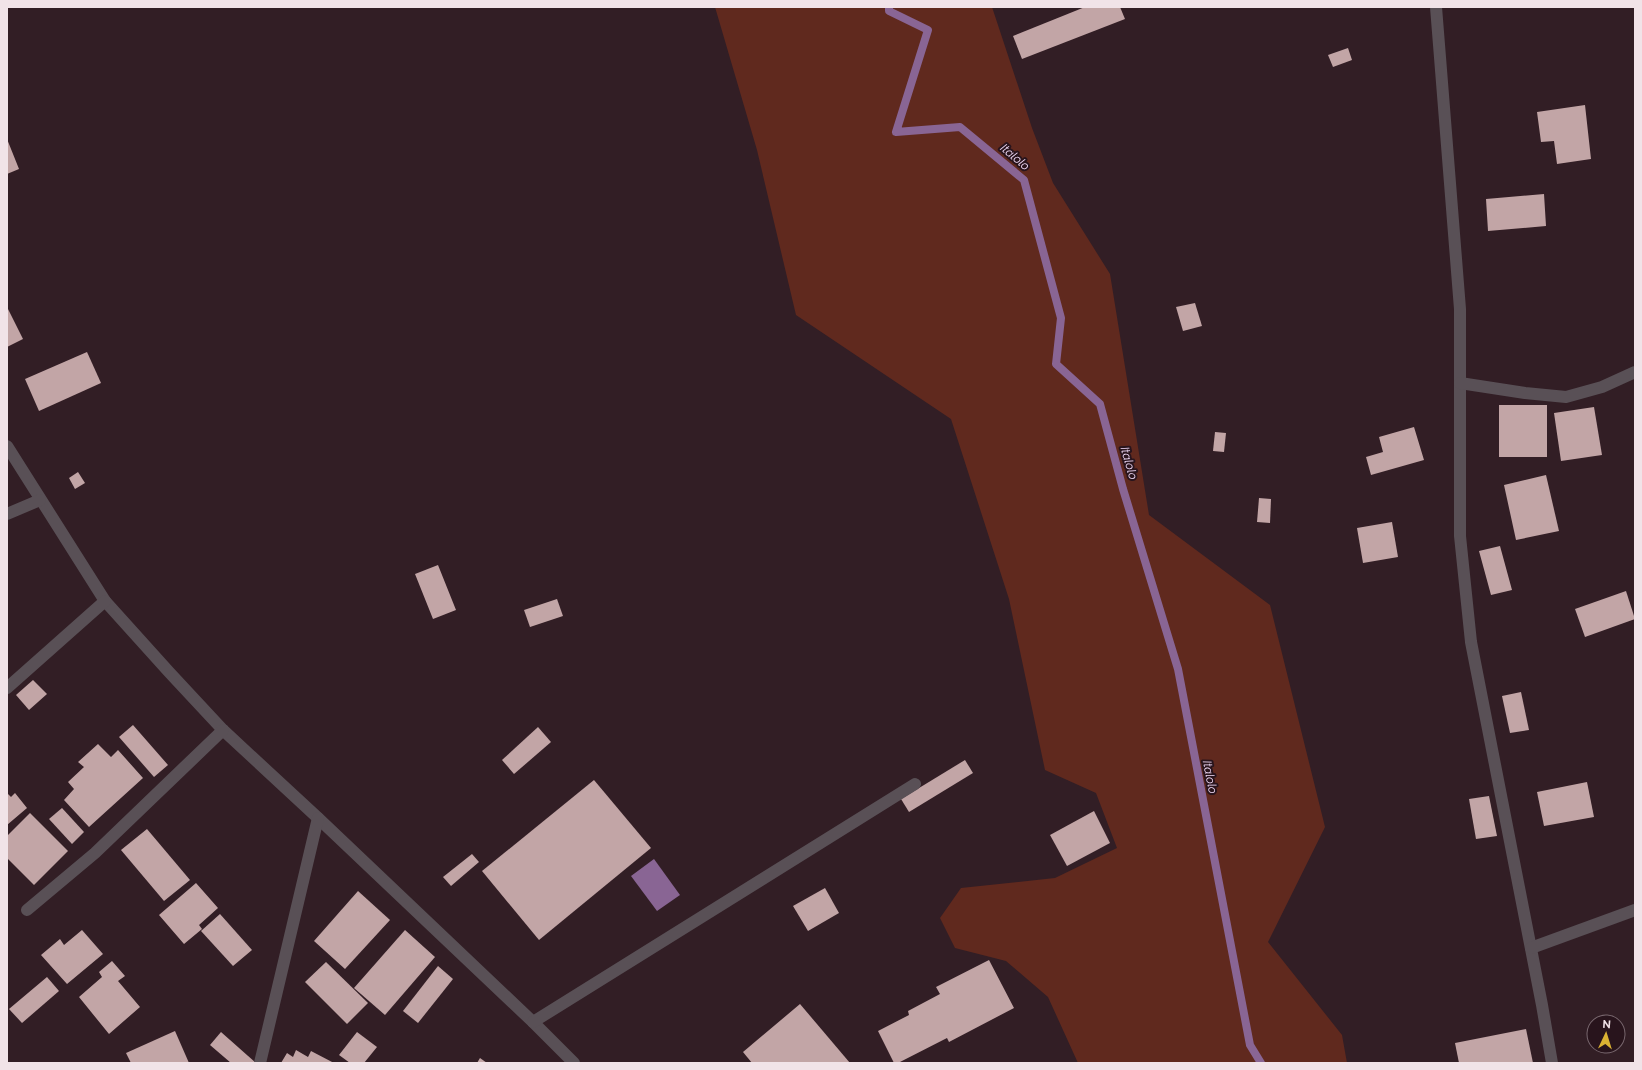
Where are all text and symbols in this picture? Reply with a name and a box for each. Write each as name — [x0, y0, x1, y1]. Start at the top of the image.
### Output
water label: Italolo — [998, 141, 1033, 173]
water label: Italolo — [1118, 445, 1140, 481]
water label: Italolo — [1200, 759, 1220, 795]
north arrow — [1586, 1014, 1626, 1054]
text: N — [1602, 1018, 1611, 1031]

